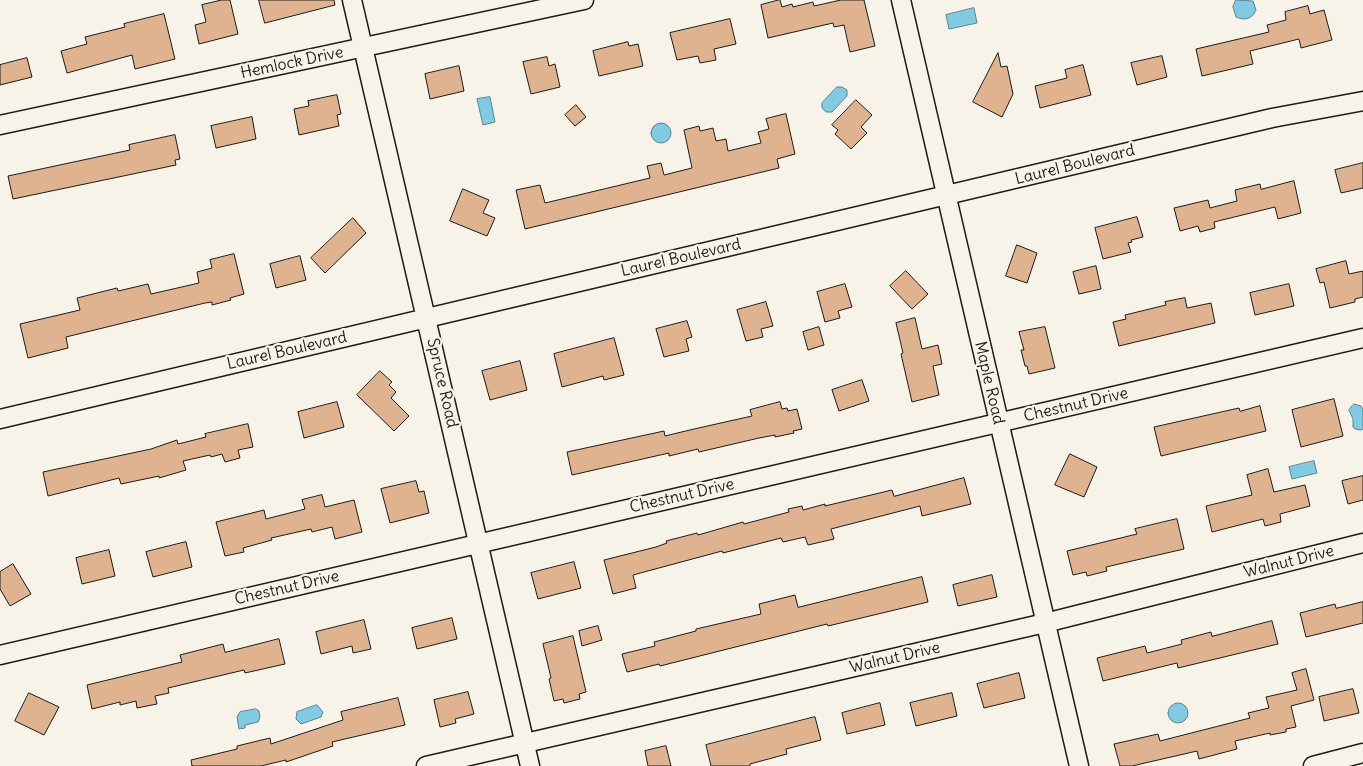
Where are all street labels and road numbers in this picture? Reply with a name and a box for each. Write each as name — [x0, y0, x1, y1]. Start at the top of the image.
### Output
street label: Hemlock Drive — [239, 43, 345, 83]
street label: Laurel Boulevard — [1013, 141, 1137, 189]
street label: Laurel Boulevard — [619, 235, 743, 281]
street label: Laurel Boulevard — [225, 328, 349, 374]
street label: Spruce Road — [422, 336, 462, 430]
street label: Maple Road — [970, 340, 1008, 426]
street label: Chestnut Drive — [1022, 384, 1130, 426]
street label: Chestnut Drive — [628, 475, 736, 517]
street label: Walnut Drive — [1242, 542, 1336, 582]
street label: Chestnut Drive — [233, 567, 341, 609]
street label: Walnut Drive — [848, 638, 942, 678]

